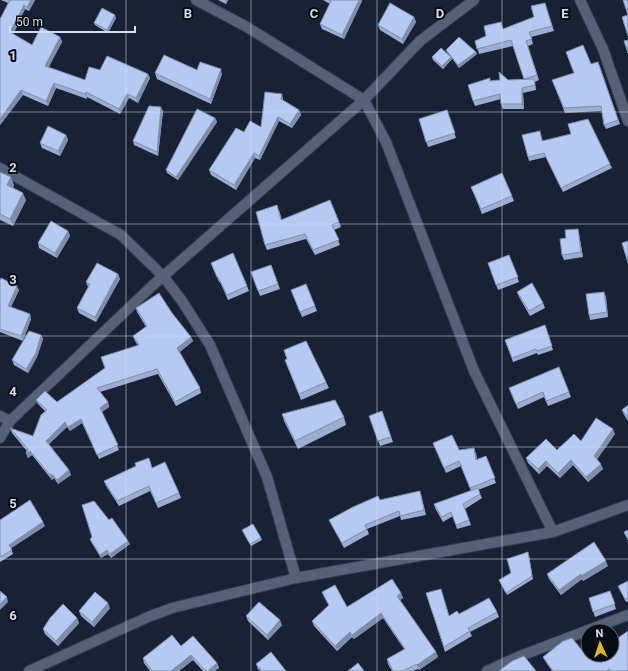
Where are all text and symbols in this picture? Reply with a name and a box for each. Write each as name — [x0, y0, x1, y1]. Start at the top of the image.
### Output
text: B — [184, 6, 192, 21]
text: C — [310, 6, 319, 21]
text: D — [436, 6, 444, 21]
text: E — [561, 6, 569, 21]
scale bar — [10, 8, 135, 34]
text: 50 m — [16, 15, 43, 29]
text: 1 — [9, 48, 17, 63]
text: 2 — [9, 160, 17, 175]
text: 3 — [9, 272, 17, 287]
text: 4 — [9, 384, 17, 399]
text: 5 — [9, 496, 17, 511]
text: 6 — [9, 608, 17, 623]
north arrow — [580, 623, 620, 663]
text: N — [595, 627, 604, 640]

